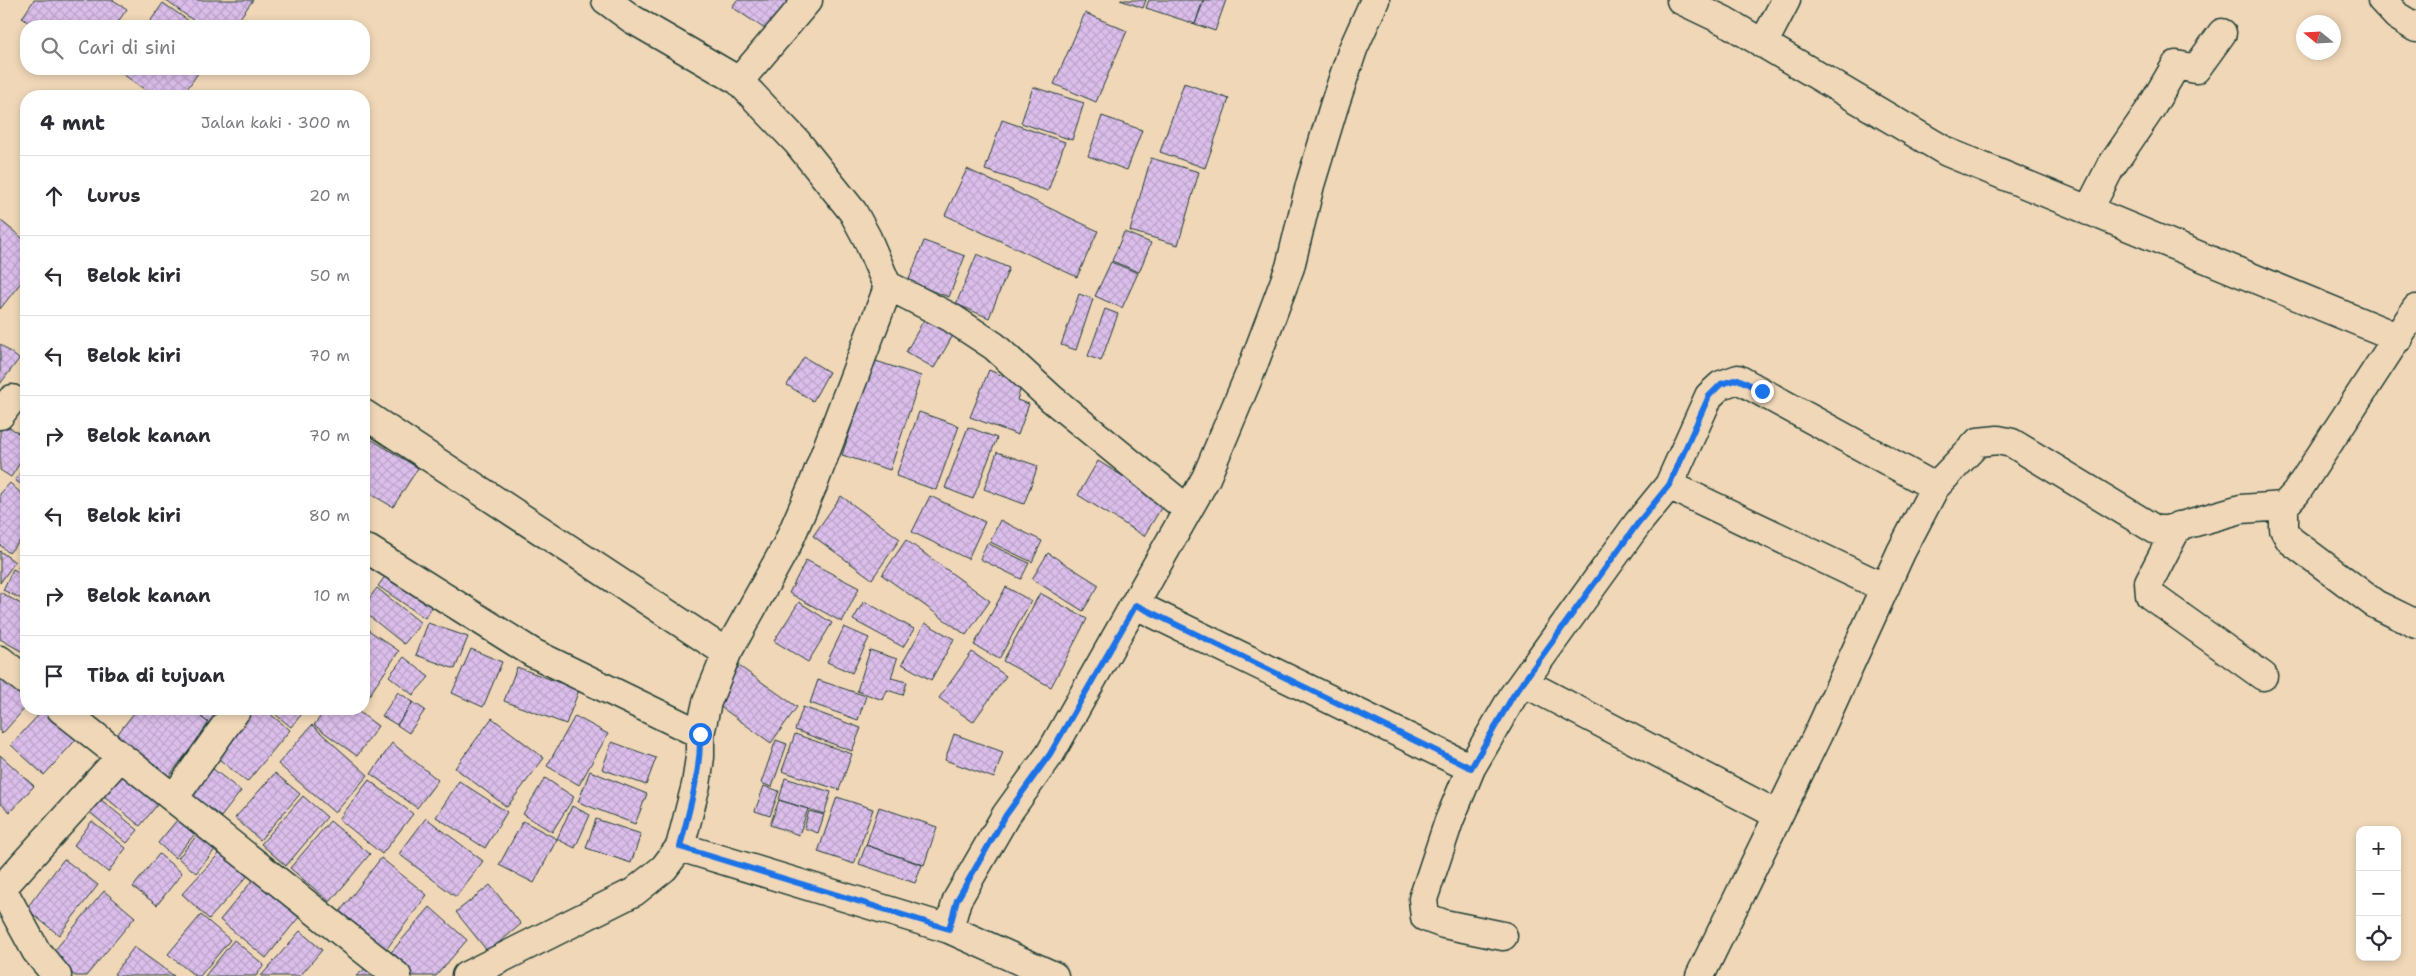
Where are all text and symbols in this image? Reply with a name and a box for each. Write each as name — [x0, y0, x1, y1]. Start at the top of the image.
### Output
north arrow — [2296, 15, 2341, 60]
search box — [20, 20, 370, 75]
icon: search — [38, 34, 66, 62]
text: Cari di sini — [78, 35, 176, 60]
text: 4 mnt — [40, 109, 105, 137]
text: Jalan kaki · 300 m — [201, 112, 350, 133]
icon: ahead — [40, 182, 68, 210]
text: Lurus — [87, 183, 141, 208]
text: 20 m — [309, 185, 350, 206]
icon: left — [40, 262, 68, 290]
text: Belok kiri — [87, 263, 181, 288]
text: 50 m — [310, 265, 350, 286]
icon: left — [40, 342, 68, 370]
text: Belok kiri — [87, 343, 181, 368]
text: 70 m — [309, 345, 350, 366]
route end — [1751, 380, 1774, 403]
icon: right — [40, 422, 68, 450]
text: Belok kanan — [87, 423, 211, 448]
text: 70 m — [309, 425, 350, 446]
icon: left — [40, 502, 68, 530]
text: Belok kiri — [87, 503, 181, 528]
text: 80 m — [309, 505, 350, 526]
icon: right — [40, 582, 68, 610]
text: Belok kanan — [87, 583, 211, 608]
text: 10 m — [313, 585, 350, 606]
icon: arrive — [40, 662, 68, 690]
text: Tiba di tujuan — [87, 663, 225, 688]
route start — [689, 723, 712, 746]
map controls — [2356, 826, 2401, 961]
button: + — [2356, 826, 2401, 871]
button: − — [2356, 871, 2401, 916]
button: locate — [2356, 916, 2401, 961]

